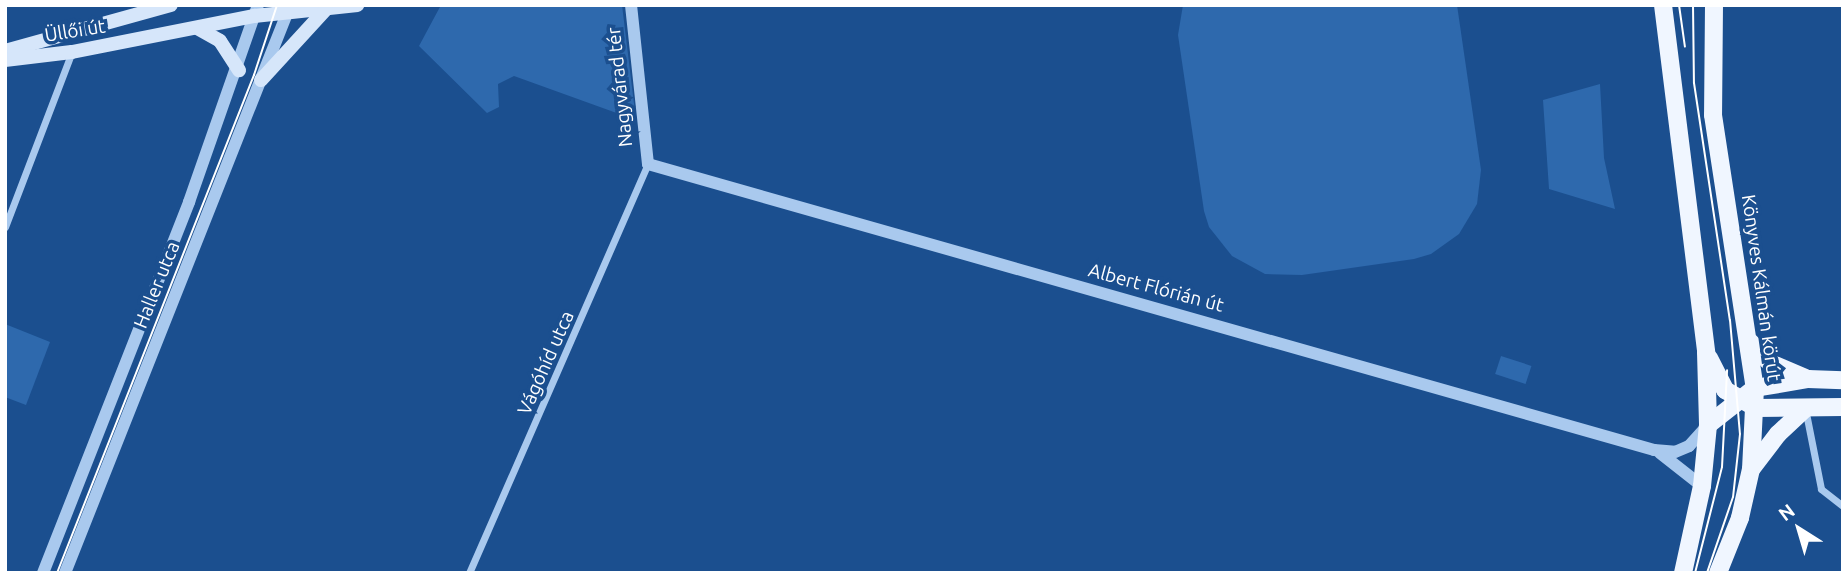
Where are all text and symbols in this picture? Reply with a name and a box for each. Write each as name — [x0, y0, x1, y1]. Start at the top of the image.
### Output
street label: Üllői út — [43, 15, 107, 47]
street label: Nagyvárad tér — [602, 26, 638, 148]
street label: Könyves Kálmán körút — [1737, 193, 1785, 383]
street label: Haller utca — [129, 238, 185, 332]
street label: Albert Flórián út — [1086, 259, 1226, 317]
street label: Vágóhíd utca — [513, 308, 579, 418]
north arrow — [1764, 494, 1834, 564]
text: N — [1774, 499, 1799, 525]

